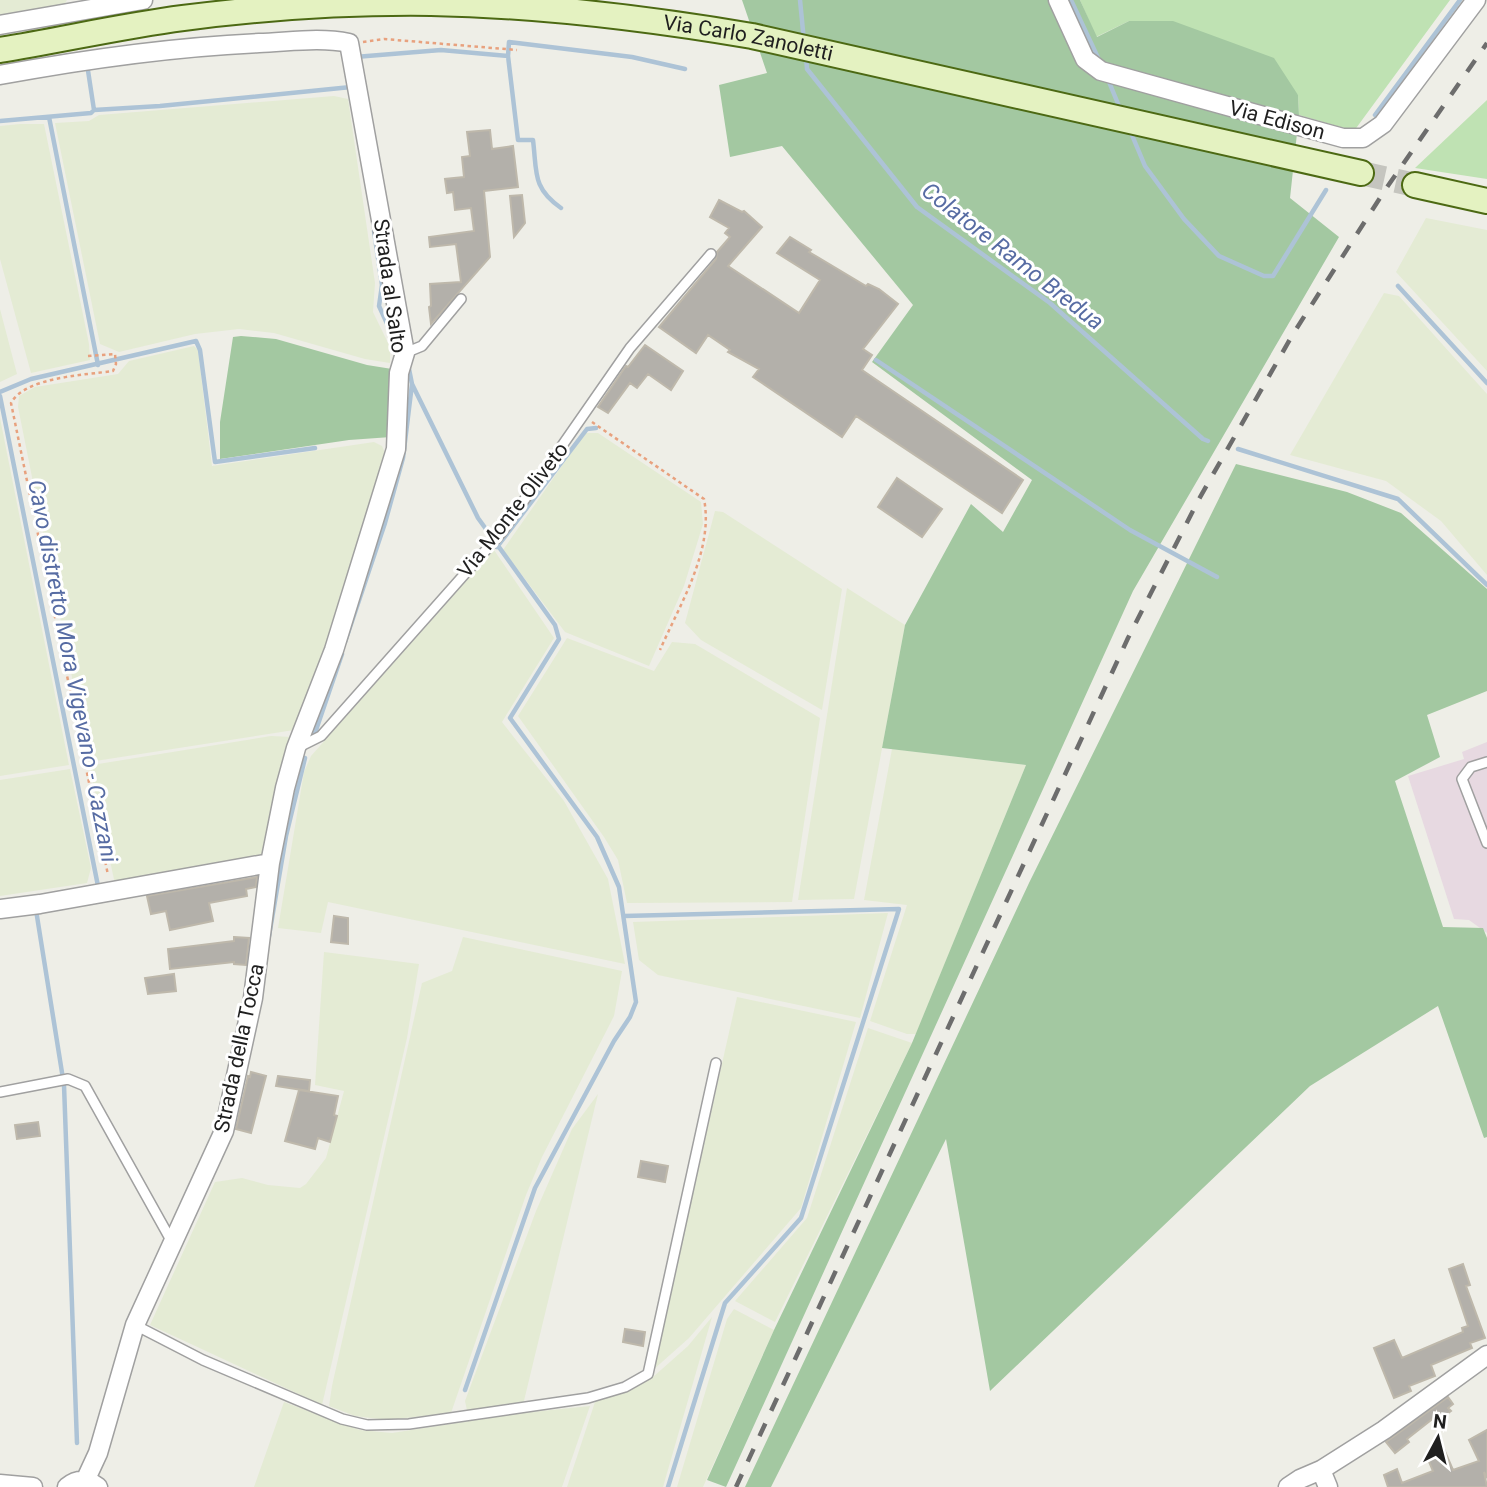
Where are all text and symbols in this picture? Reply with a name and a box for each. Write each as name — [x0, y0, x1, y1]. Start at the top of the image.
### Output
street label: Via Carlo Zanoletti — [662, 10, 835, 66]
street label: Via Edison — [1226, 96, 1328, 144]
water label: Colatore Ramo Bredua — [916, 177, 1109, 336]
street label: Strada al Salto — [369, 217, 411, 355]
street label: Via Monte Oliveto — [453, 438, 573, 582]
water label: Cavo distretto Mora Vigevano - Cazzani — [22, 478, 123, 865]
street label: Strada della Tocca — [209, 961, 269, 1135]
north arrow — [1403, 1403, 1473, 1473]
text: N — [1432, 1409, 1448, 1434]

